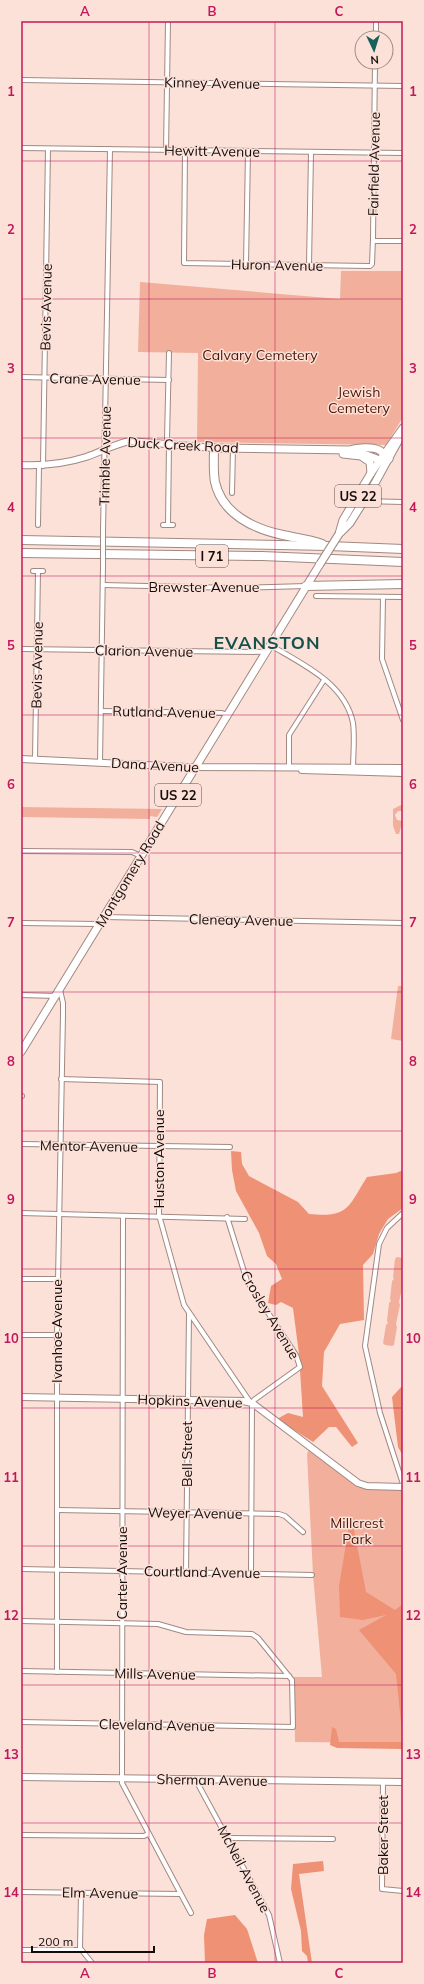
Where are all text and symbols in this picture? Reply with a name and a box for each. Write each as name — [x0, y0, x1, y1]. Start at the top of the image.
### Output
text: A — [80, 3, 90, 19]
text: B — [208, 3, 217, 19]
text: C — [335, 3, 344, 19]
north arrow — [354, 30, 394, 70]
text: N — [370, 53, 379, 67]
street label: Kinney Avenue — [164, 73, 260, 93]
text: 1 — [7, 83, 15, 99]
text: 1 — [409, 83, 417, 99]
street label: Fairfield Avenue — [364, 112, 384, 216]
street label: Hewitt Avenue — [164, 141, 260, 161]
text: 2 — [7, 221, 15, 237]
text: 2 — [409, 221, 417, 237]
street label: Huron Avenue — [231, 255, 323, 275]
street label: Bevis Avenue — [36, 263, 56, 351]
park label: Calvary Cemetery — [202, 346, 318, 364]
text: 3 — [7, 360, 15, 376]
text: 3 — [409, 360, 417, 376]
street label: Crane Avenue — [49, 369, 141, 389]
park label: Jewish Cemetery — [328, 383, 391, 417]
street label: Trimble Avenue — [95, 406, 115, 506]
street label: Duck Creek Road — [127, 433, 239, 457]
road number: US 22 — [335, 485, 381, 507]
text: 4 — [7, 499, 15, 515]
text: 4 — [409, 499, 417, 515]
road number: I 71 — [196, 545, 228, 567]
street label: Brewster Avenue — [149, 578, 259, 596]
street label: Bevis Avenue — [27, 621, 47, 709]
district label: EVANSTON — [213, 631, 321, 654]
text: 5 — [7, 637, 15, 653]
text: 5 — [409, 637, 417, 653]
street label: Clarion Avenue — [95, 641, 193, 661]
street label: Rutland Avenue — [112, 702, 216, 722]
street label: Dana Avenue — [111, 754, 199, 776]
text: 6 — [7, 776, 15, 792]
text: 6 — [409, 776, 417, 792]
road number: US 22 — [155, 784, 201, 806]
street label: Montgomery Road — [91, 818, 169, 930]
street label: Cleneay Avenue — [189, 910, 293, 930]
text: 7 — [7, 914, 15, 930]
text: 7 — [409, 914, 417, 930]
text: 8 — [7, 1053, 15, 1069]
text: 8 — [409, 1053, 417, 1069]
street label: Huston Avenue — [150, 1109, 168, 1209]
street label: Mentor Avenue — [40, 1136, 138, 1156]
text: 9 — [7, 1191, 15, 1207]
text: 9 — [409, 1191, 417, 1207]
street label: Crosley Avenue — [236, 1267, 304, 1363]
street label: Ivanhoe Avenue — [48, 1279, 66, 1383]
text: 10 — [3, 1330, 19, 1346]
text: 10 — [405, 1330, 421, 1346]
street label: Hopkins Avenue — [137, 1390, 243, 1412]
street label: Bell Street — [178, 1421, 196, 1487]
text: 11 — [3, 1469, 19, 1485]
text: 11 — [405, 1469, 421, 1485]
street label: Weyer Avenue — [147, 1503, 243, 1523]
park label: Millcrest Park — [330, 1514, 384, 1548]
street label: Carter Avenue — [113, 1526, 131, 1620]
street label: Courtland Avenue — [144, 1562, 260, 1582]
text: 12 — [3, 1607, 19, 1623]
text: 12 — [405, 1607, 421, 1623]
street label: Mills Avenue — [114, 1664, 196, 1684]
street label: Cleveland Avenue — [99, 1715, 215, 1735]
text: 13 — [3, 1746, 19, 1762]
text: 13 — [405, 1746, 421, 1762]
street label: Sherman Avenue — [156, 1770, 268, 1790]
street label: Baker Street — [374, 1795, 392, 1875]
street label: McNeil Avenue — [213, 1822, 275, 1916]
street label: Elm Avenue — [62, 1883, 138, 1903]
text: 14 — [3, 1884, 19, 1900]
text: 14 — [405, 1884, 421, 1900]
scale bar — [32, 1928, 154, 1954]
text: 200 m — [38, 1934, 73, 1949]
text: A — [80, 1965, 90, 1981]
text: B — [208, 1965, 217, 1981]
text: C — [335, 1965, 344, 1981]

